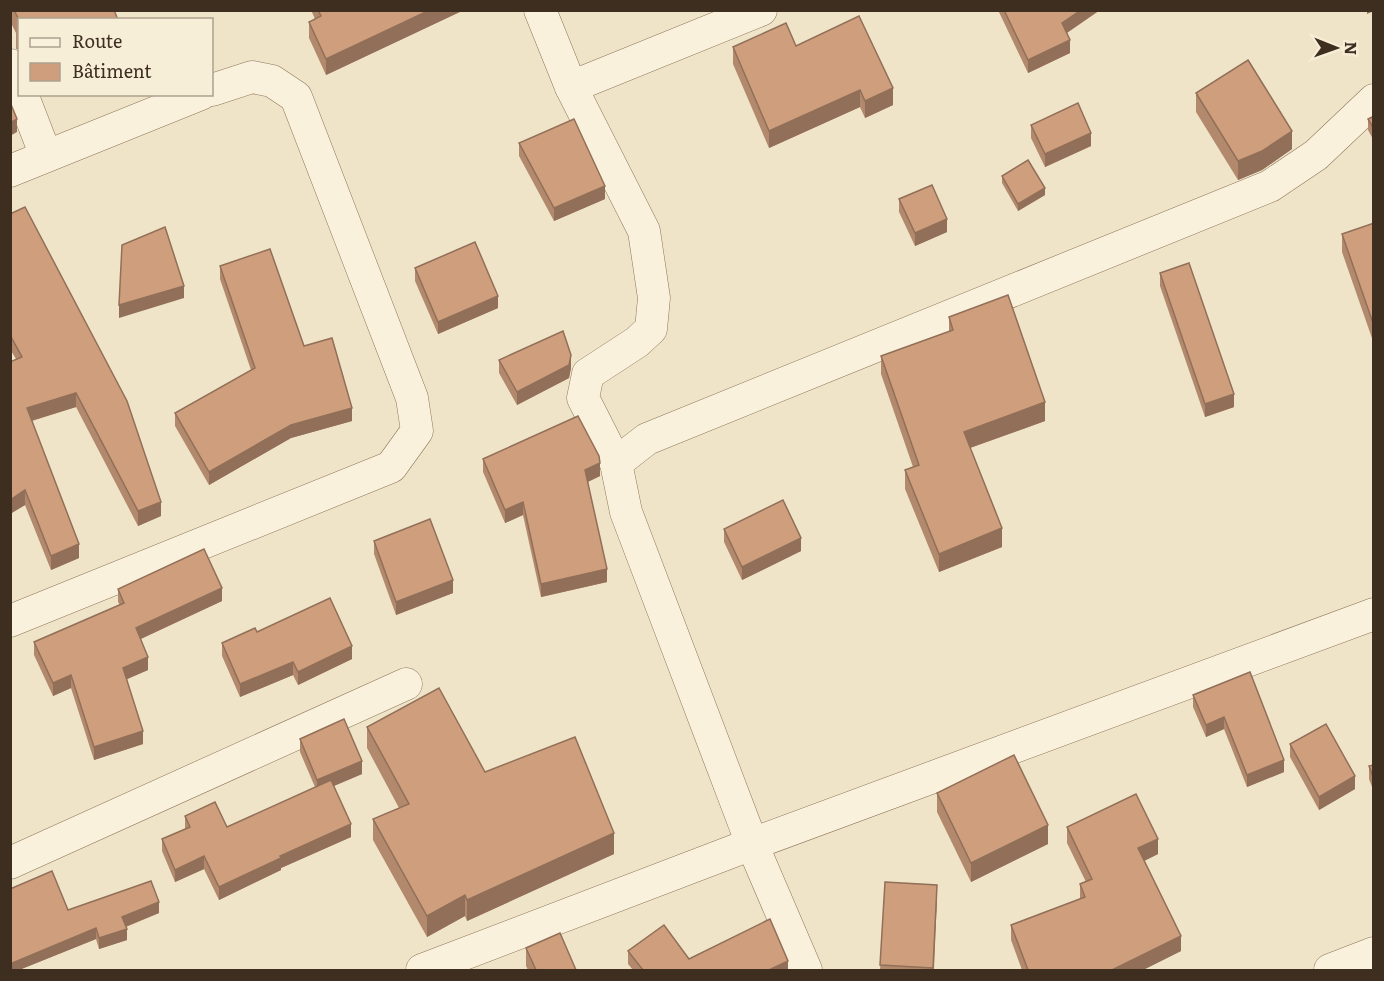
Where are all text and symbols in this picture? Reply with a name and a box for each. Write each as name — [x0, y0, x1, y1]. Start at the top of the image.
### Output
legend — [18, 18, 213, 96]
north arrow — [1306, 18, 1366, 78]
text: Route — [72, 27, 122, 54]
text: N — [1340, 41, 1364, 55]
text: Bâtiment — [72, 57, 152, 84]

